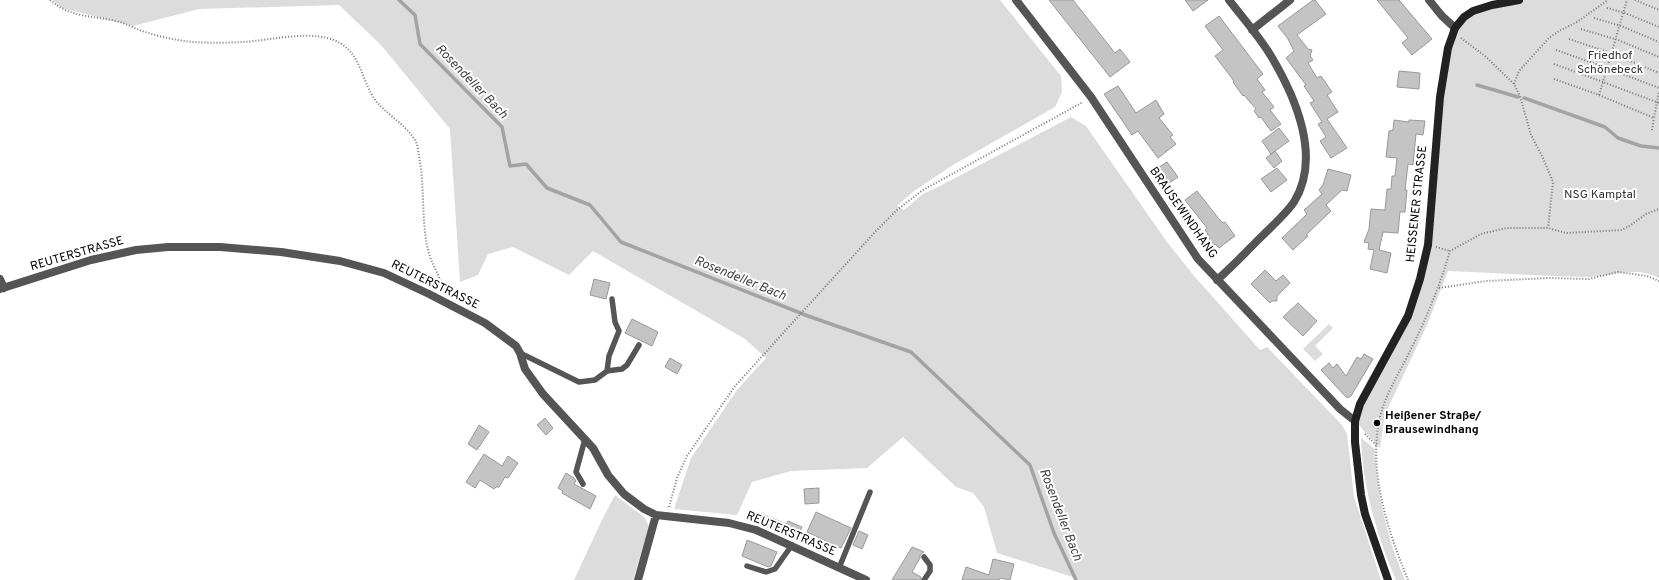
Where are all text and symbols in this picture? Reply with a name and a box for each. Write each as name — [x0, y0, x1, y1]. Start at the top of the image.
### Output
water label: Rosendeller Bach — [431, 41, 511, 123]
park label: Friedhof Schönebeck — [1577, 48, 1643, 78]
street label: HEISSENER STRASSE — [1403, 145, 1431, 263]
street label: BRAUSEWINDHANG — [1145, 164, 1221, 262]
park label: NSG Kamptal — [1564, 187, 1636, 203]
street label: REUTERSTRASSE — [28, 233, 126, 275]
water label: Rosendeller Bach — [692, 253, 788, 305]
street label: REUTERSTRASSE — [388, 257, 482, 313]
place label: Heißener Straße/ Brausewindhang — [1385, 408, 1482, 438]
marker: Heißener Straße/ Brausewindhang — [1372, 418, 1382, 428]
water label: Rosendeller Bach — [1035, 467, 1085, 563]
street label: REUTERSTRASSE — [744, 508, 838, 560]

